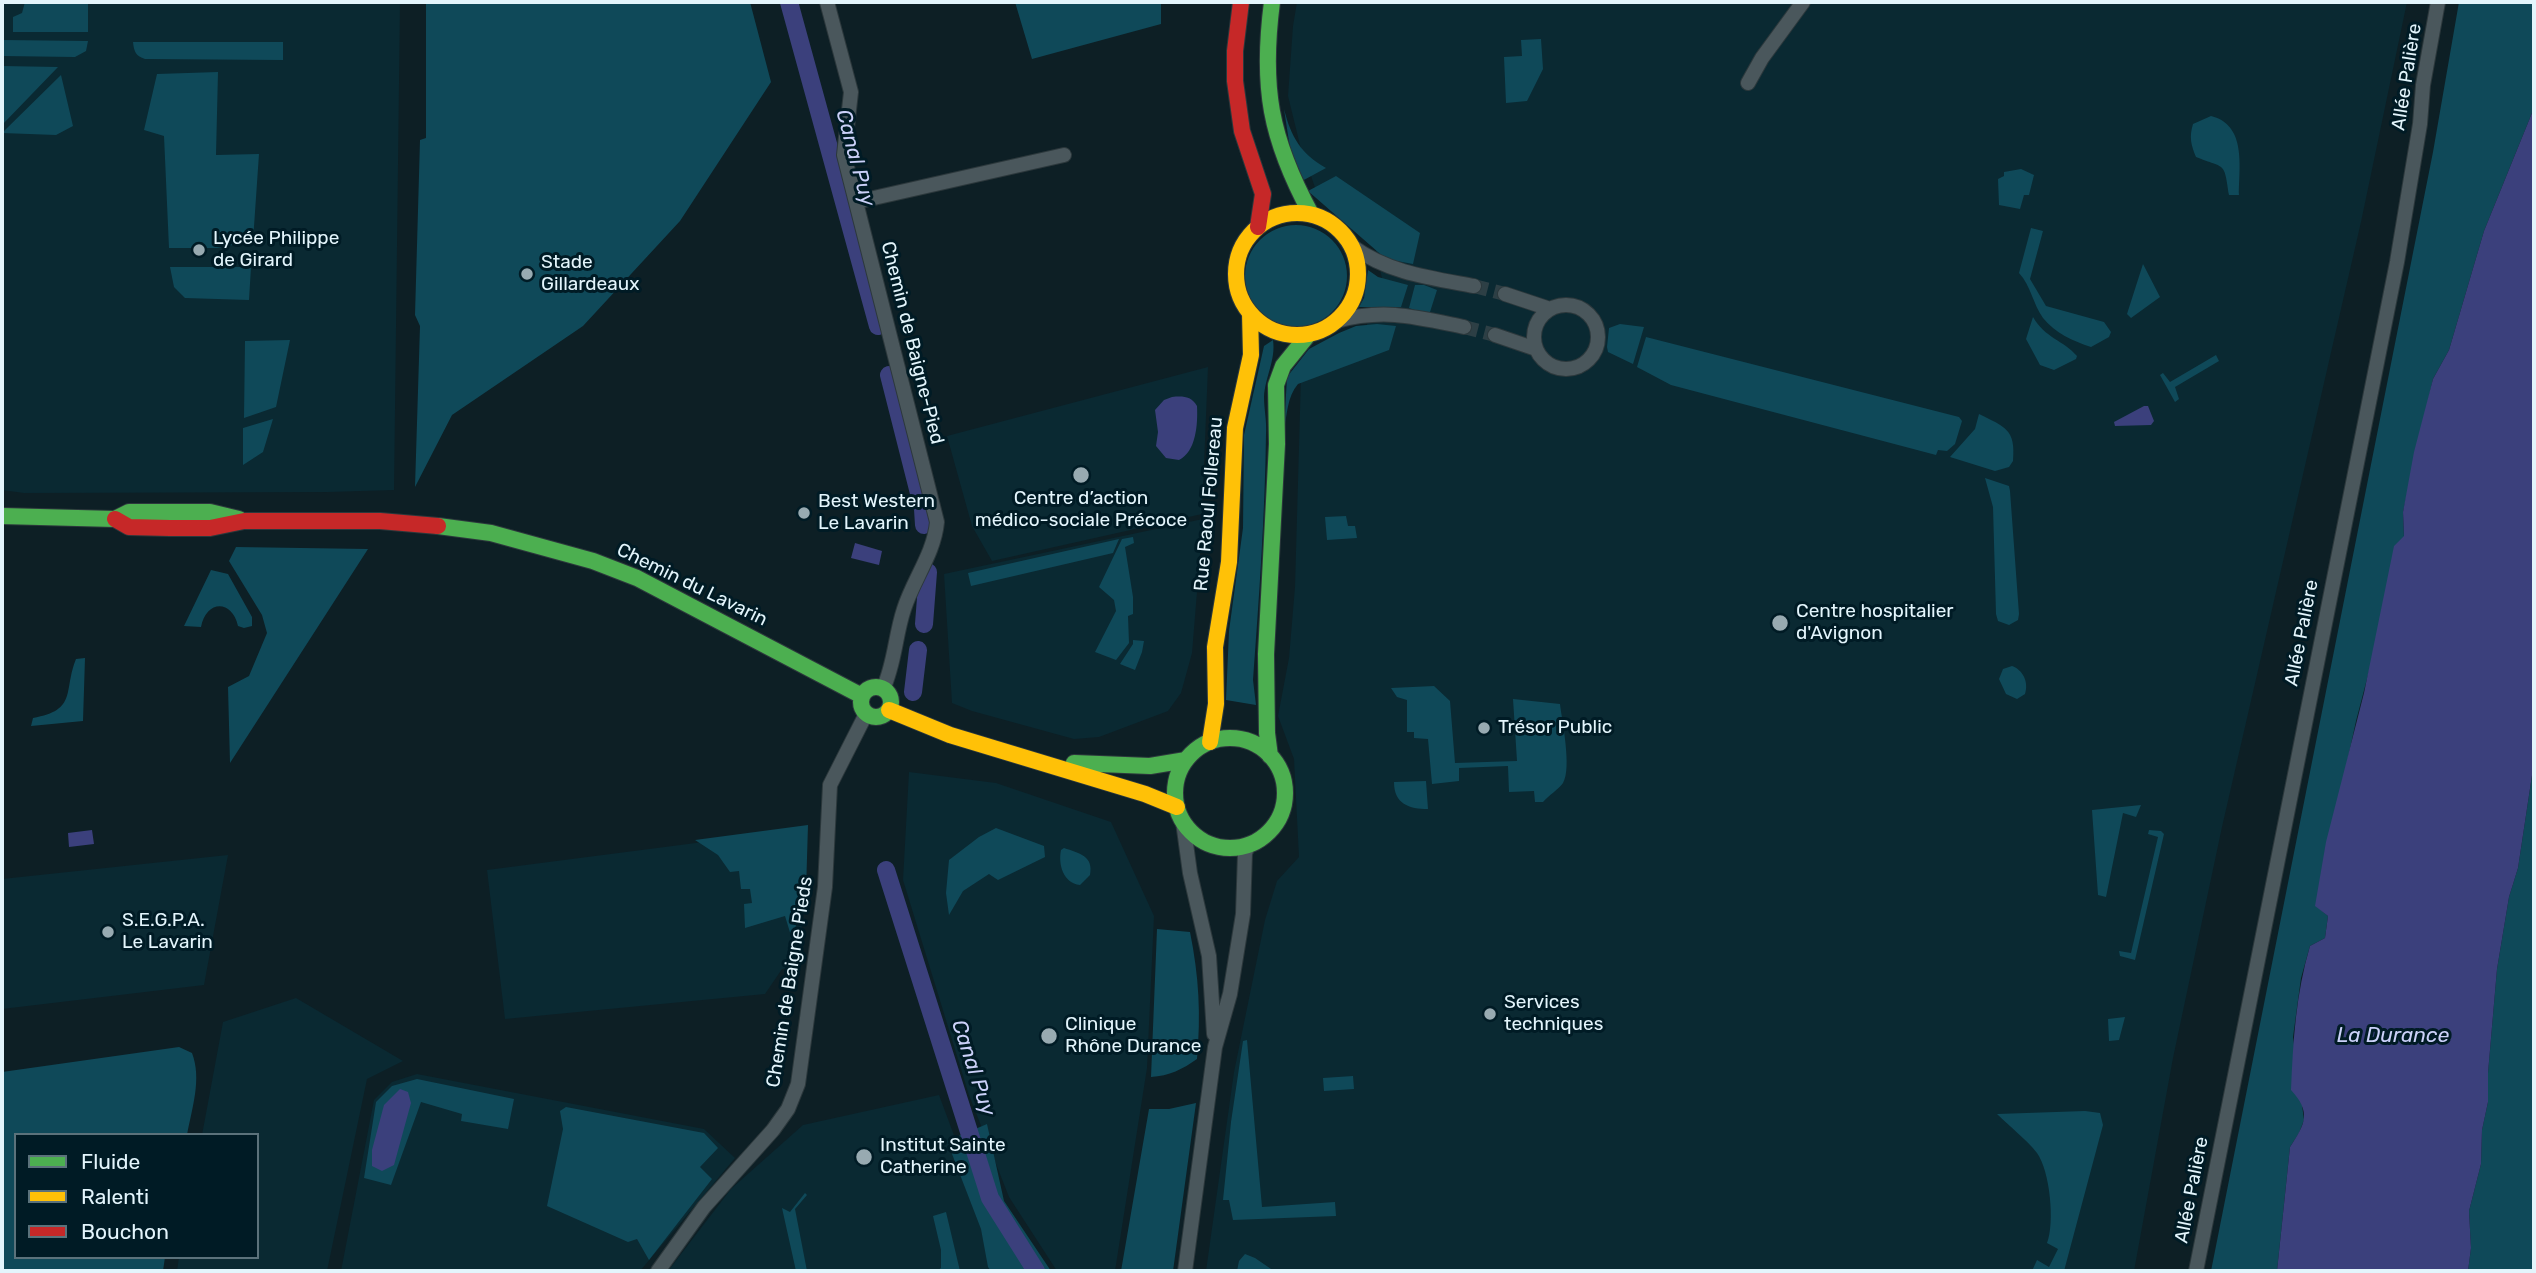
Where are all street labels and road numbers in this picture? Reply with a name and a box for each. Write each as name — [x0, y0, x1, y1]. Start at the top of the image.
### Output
street label: Allée Palière — [2387, 22, 2427, 132]
street label: Chemin de Baigne-Pied — [876, 239, 948, 447]
street label: Rue Raoul Follereau — [1190, 416, 1228, 592]
street label: Chemin du Lavarin — [613, 539, 771, 631]
street label: Allée Palière — [2281, 578, 2323, 688]
street label: Chemin de Baigne Pieds — [762, 875, 818, 1089]
street label: Allée Palière — [2171, 1135, 2213, 1245]

